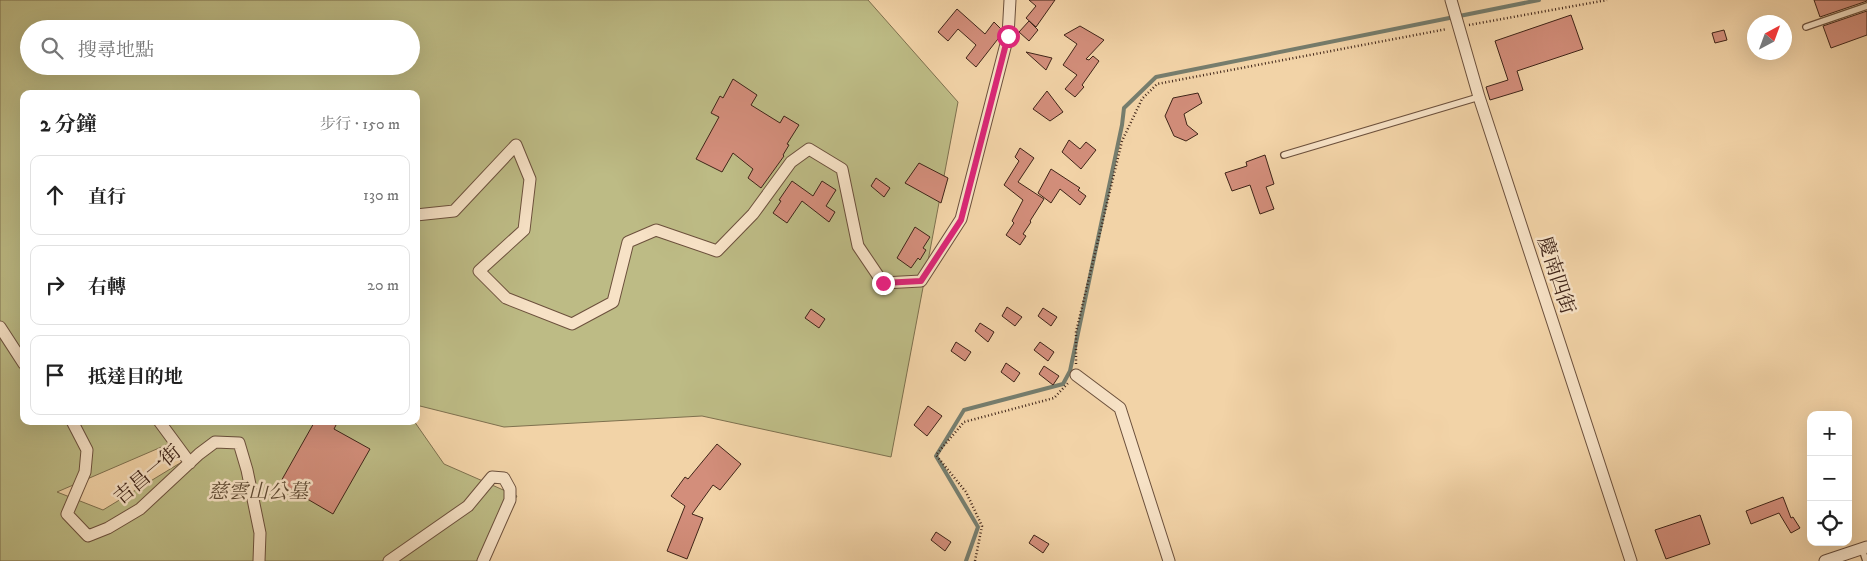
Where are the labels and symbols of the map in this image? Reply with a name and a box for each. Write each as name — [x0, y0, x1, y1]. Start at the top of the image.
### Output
north arrow — [1747, 15, 1792, 60]
route start — [997, 25, 1020, 48]
street label: 慶南四街 — [1531, 234, 1580, 317]
route end — [872, 272, 895, 295]
street label: 吉昌一街 — [109, 440, 187, 510]
park label: 慈雲山公墓 — [208, 480, 311, 505]

